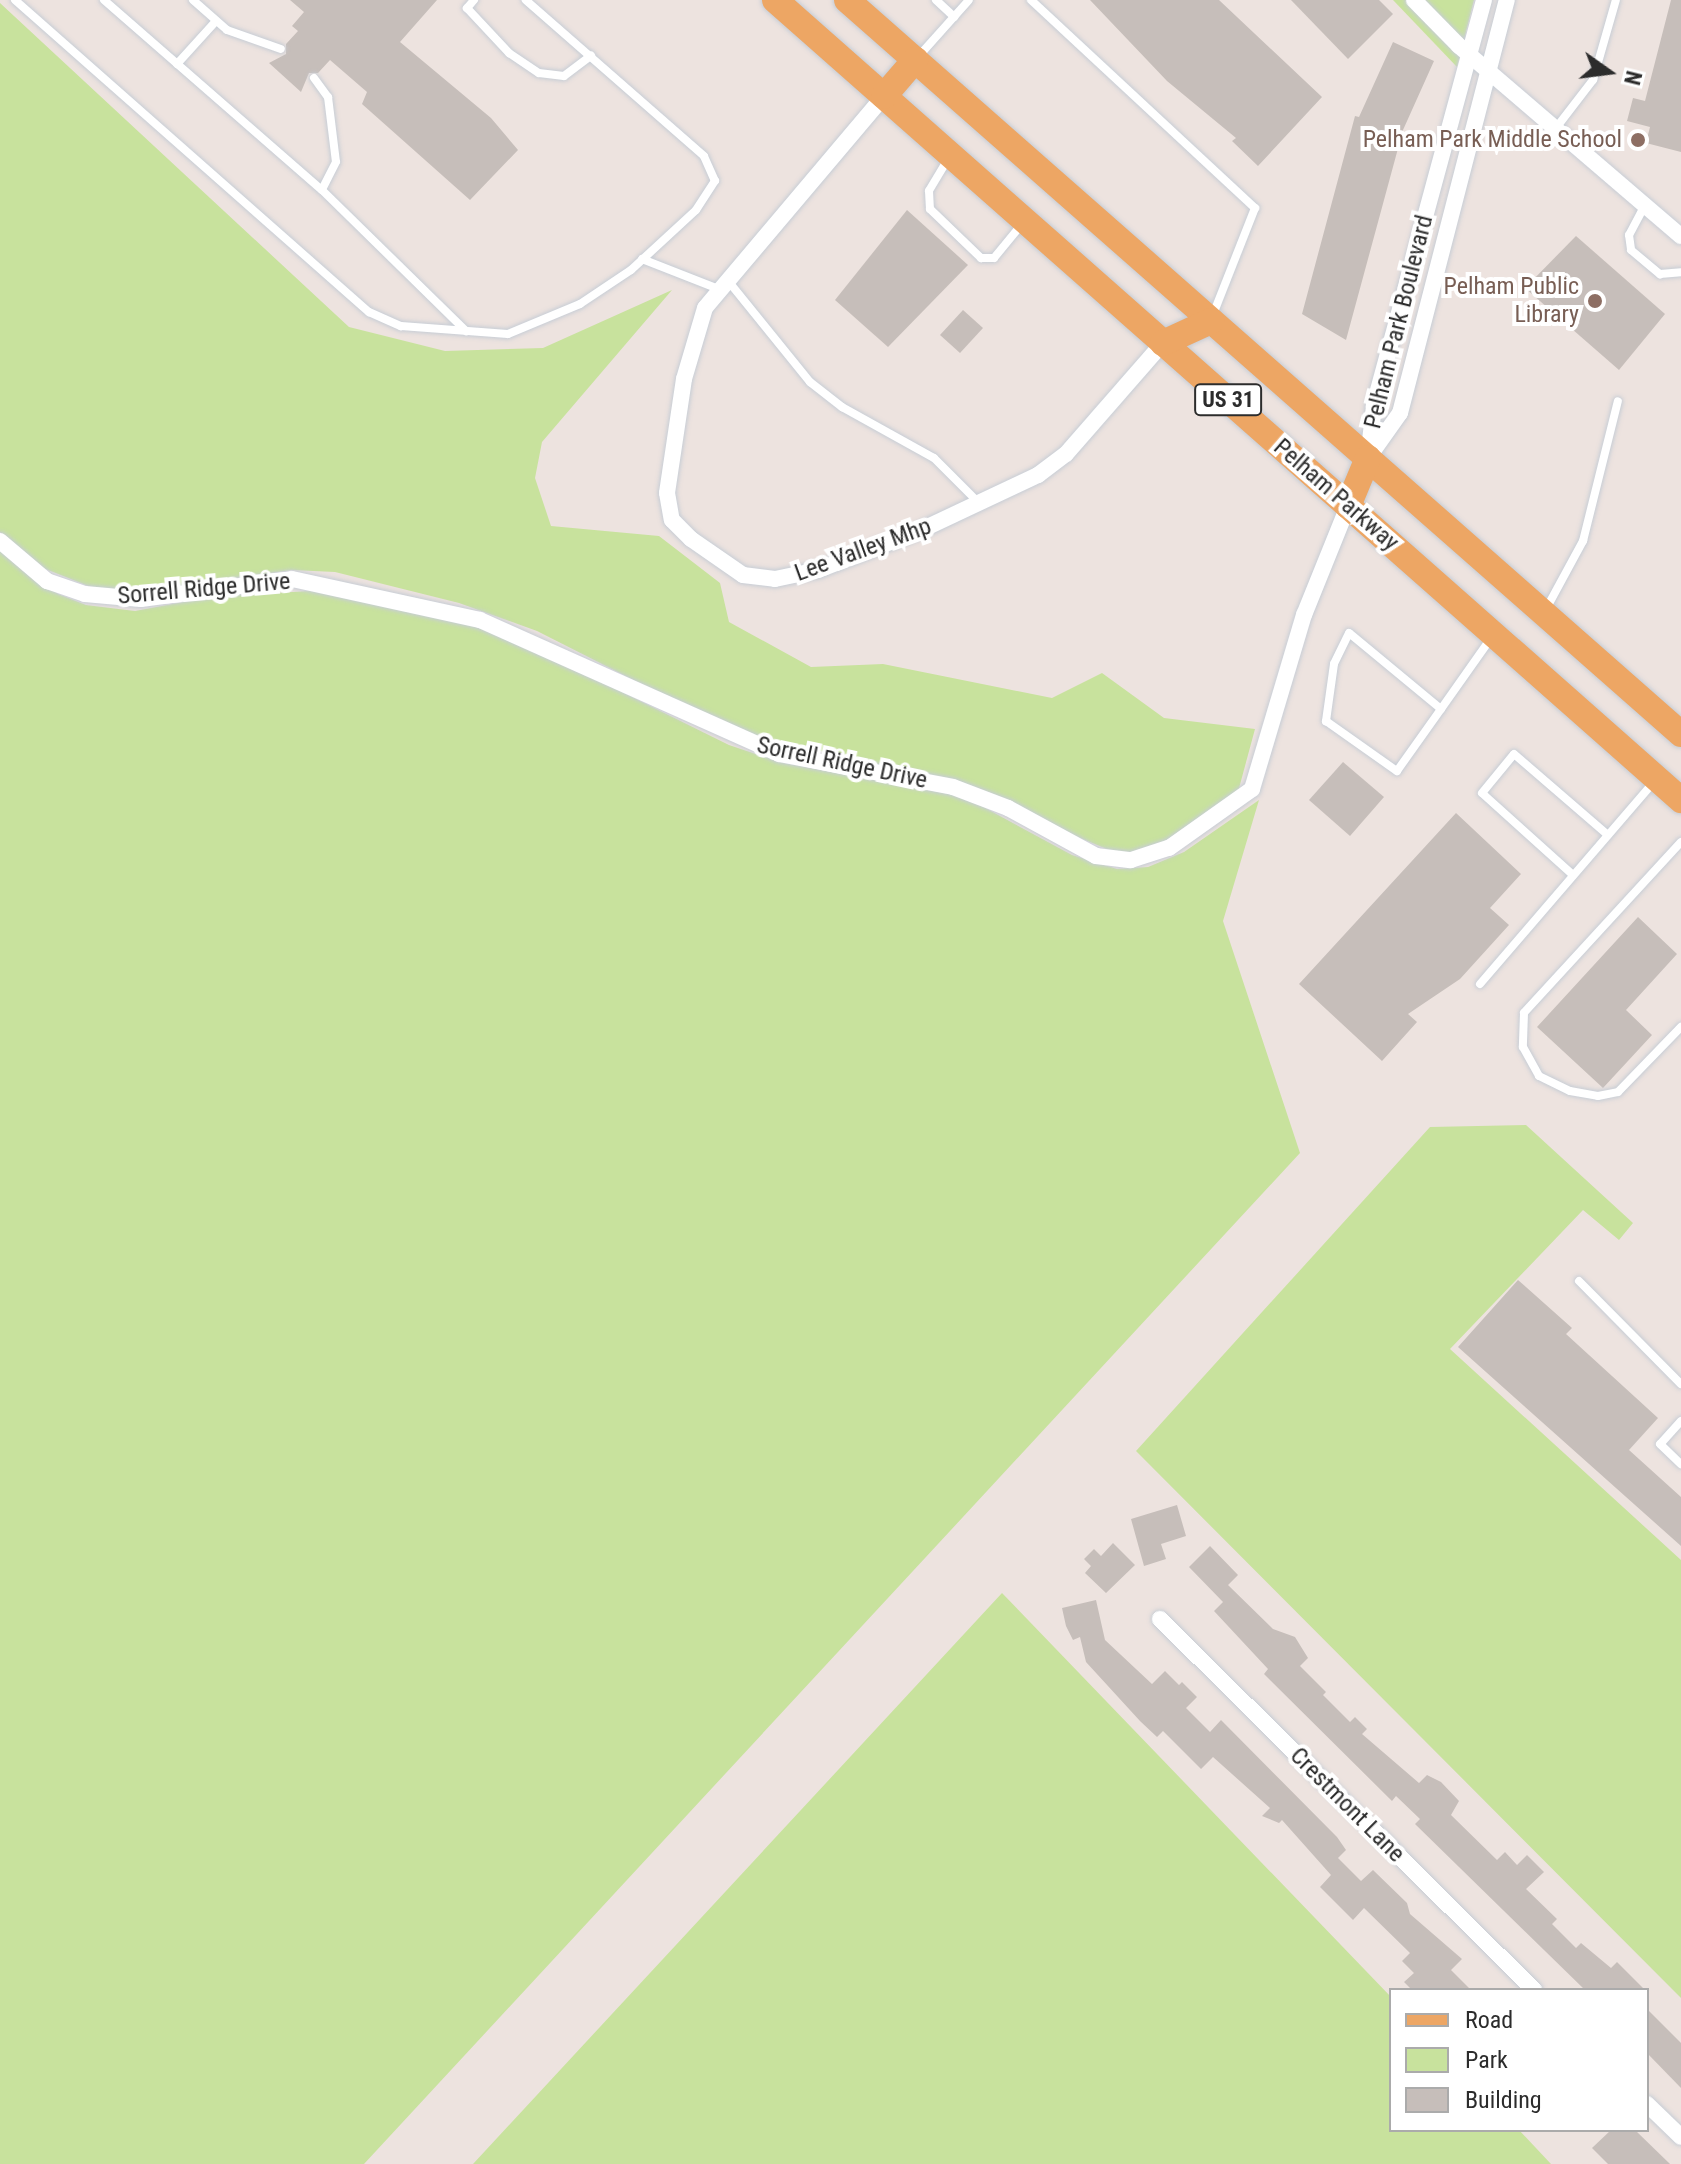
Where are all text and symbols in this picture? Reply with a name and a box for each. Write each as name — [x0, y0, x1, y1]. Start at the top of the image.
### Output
north arrow — [1569, 32, 1649, 112]
text: N — [1619, 68, 1647, 87]
place label: Pelham Park Middle School — [1363, 126, 1622, 154]
marker: Pelham Park Middle School — [1629, 131, 1647, 149]
street label: Pelham Park Boulevard — [1359, 212, 1439, 432]
place label: Pelham Public Library — [1444, 273, 1579, 329]
marker: Pelham Public Library — [1586, 292, 1604, 310]
road number: US 31 — [1194, 382, 1262, 418]
street label: Pelham Parkway — [1268, 433, 1404, 557]
street label: Lee Valley Mhp — [791, 512, 935, 588]
street label: Sorrell Ridge Drive — [116, 567, 292, 611]
street label: Sorrell Ridge Drive — [754, 731, 930, 795]
street label: Crestmont Lane — [1284, 1742, 1410, 1868]
legend — [1389, 1988, 1649, 2132]
text: Road — [1465, 2006, 1513, 2034]
text: Park — [1465, 2046, 1508, 2074]
text: Building — [1465, 2086, 1542, 2114]

